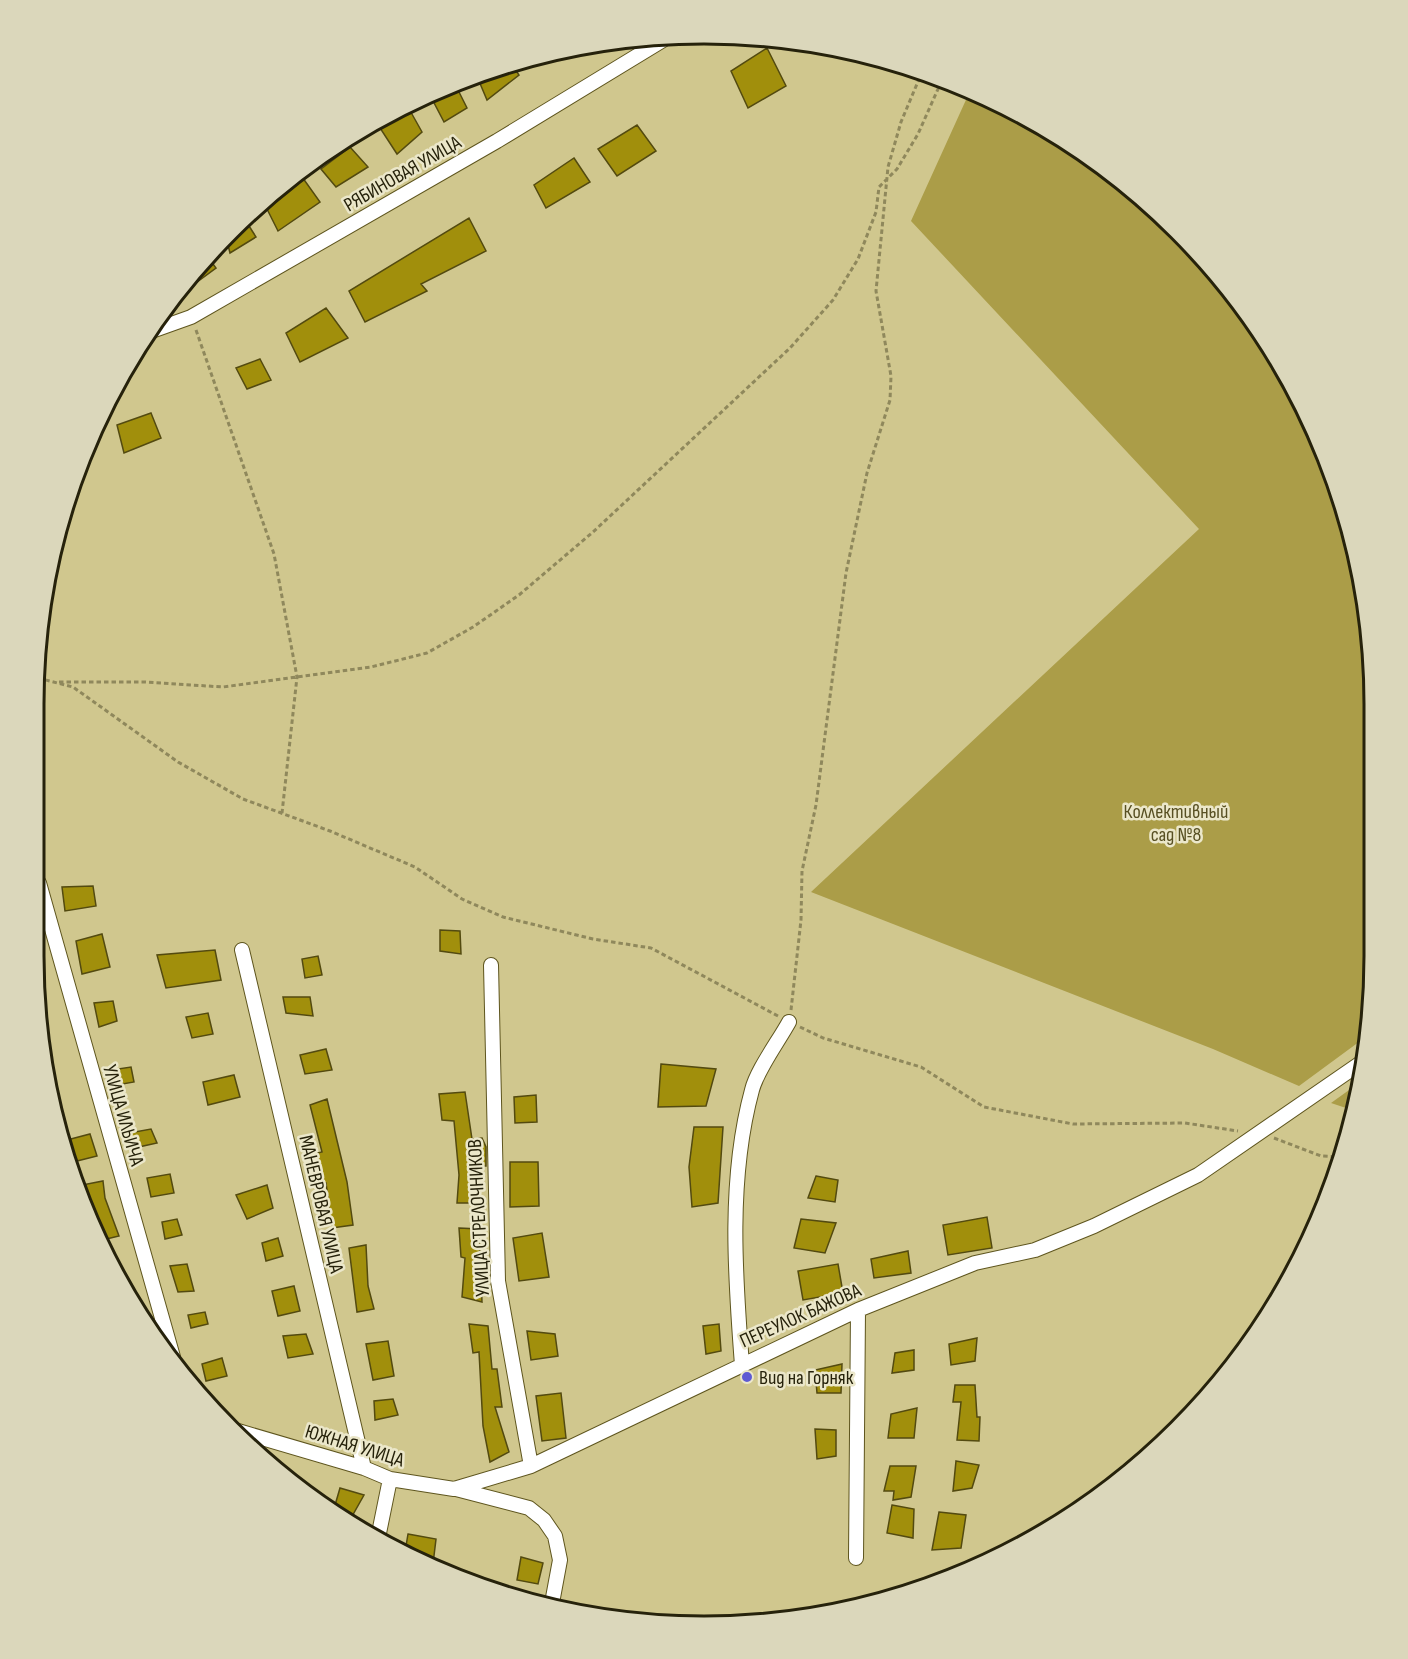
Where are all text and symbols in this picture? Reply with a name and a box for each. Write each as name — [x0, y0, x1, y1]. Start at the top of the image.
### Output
street label: РЯБИНОВАЯ УЛИЦА — [340, 130, 466, 217]
park label: Коллективный сад №8 — [1124, 800, 1228, 847]
street label: УЛИЦА ИЛЬИЧА — [97, 1062, 149, 1169]
street label: МАНЕВРОВАЯ УЛИЦА — [293, 1133, 349, 1276]
street label: УЛИЦА СТРЕЛОЧНИКОВ — [463, 1138, 495, 1297]
street label: ПЕРЕУЛОК БАЖОВА — [736, 1278, 865, 1353]
place label: Вид на Горняк — [759, 1366, 854, 1390]
marker: Вид на Горняк — [740, 1370, 754, 1384]
street label: ЮЖНАЯ УЛИЦА — [302, 1420, 407, 1472]

